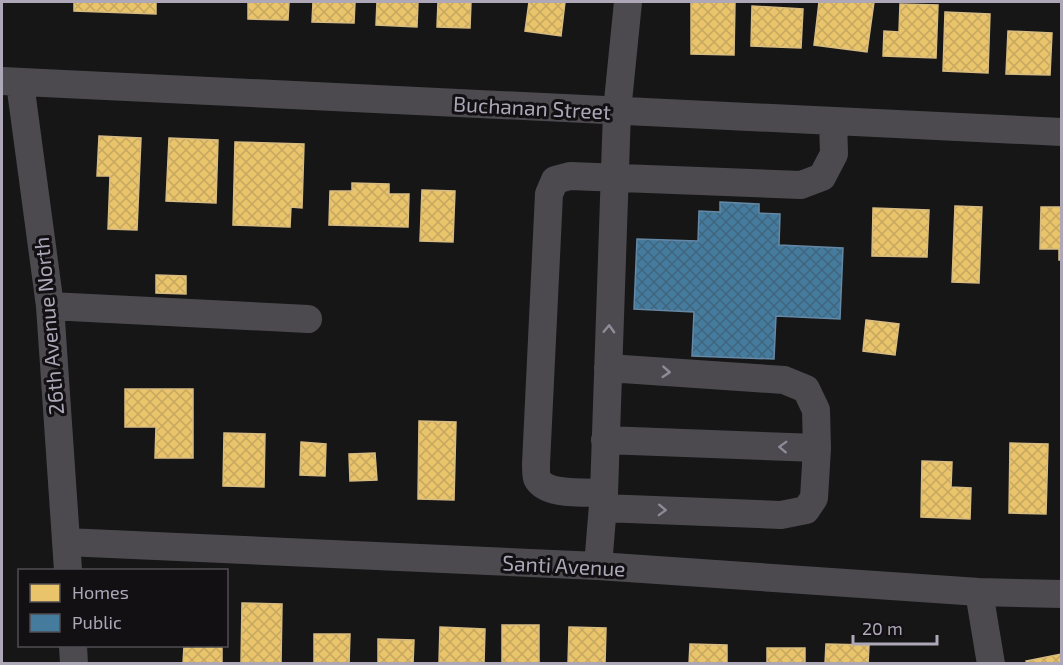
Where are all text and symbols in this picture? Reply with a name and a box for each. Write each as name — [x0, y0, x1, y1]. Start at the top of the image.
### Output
street label: Buchanan Street — [452, 90, 612, 124]
street label: 26th Avenue North — [28, 236, 68, 416]
one-way arrow — [603, 325, 616, 334]
one-way arrow — [662, 365, 671, 378]
one-way arrow — [779, 441, 788, 453]
one-way arrow — [657, 504, 666, 517]
street label: Santi Avenue — [502, 549, 626, 581]
legend — [18, 569, 228, 647]
text: Homes — [72, 581, 129, 603]
scale bar — [853, 608, 937, 646]
text: Public — [72, 611, 122, 633]
text: 20 m — [862, 617, 903, 639]

